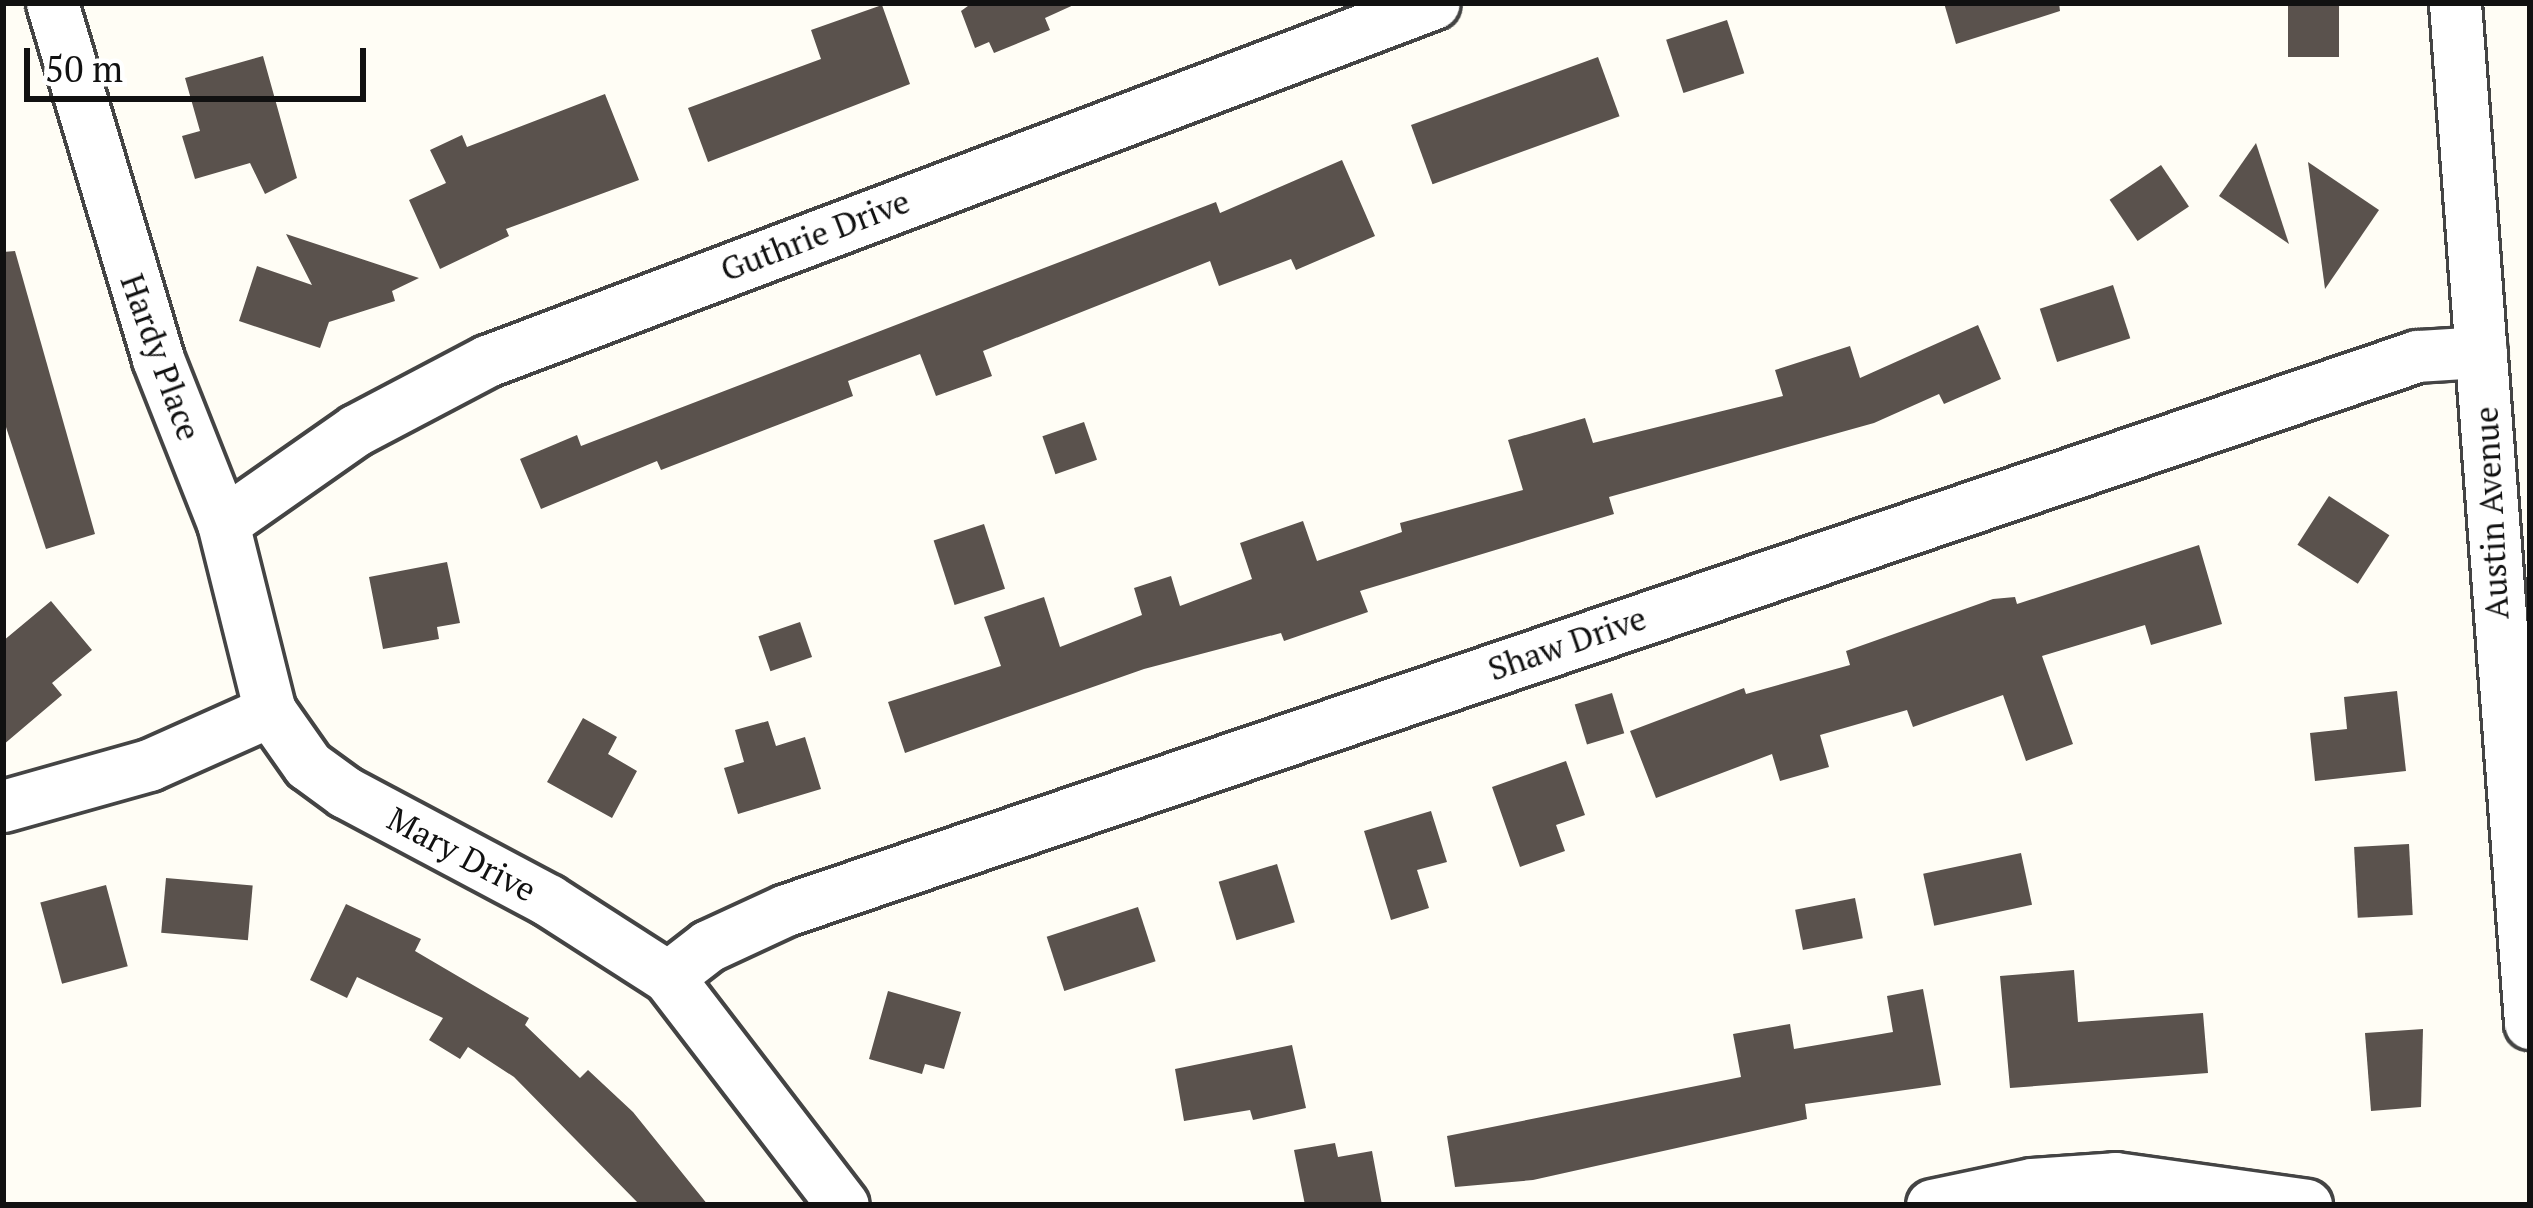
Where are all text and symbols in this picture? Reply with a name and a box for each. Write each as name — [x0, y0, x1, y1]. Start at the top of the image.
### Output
scale bar — [30, 24, 372, 98]
text: 50 m — [45, 45, 123, 92]
street label: Guthrie Drive — [715, 181, 915, 289]
street label: Hardy Place — [113, 268, 209, 446]
street label: Austin Avenue — [2466, 405, 2516, 621]
street label: Shaw Drive — [1483, 598, 1651, 688]
street label: Mary Drive — [381, 799, 543, 909]

